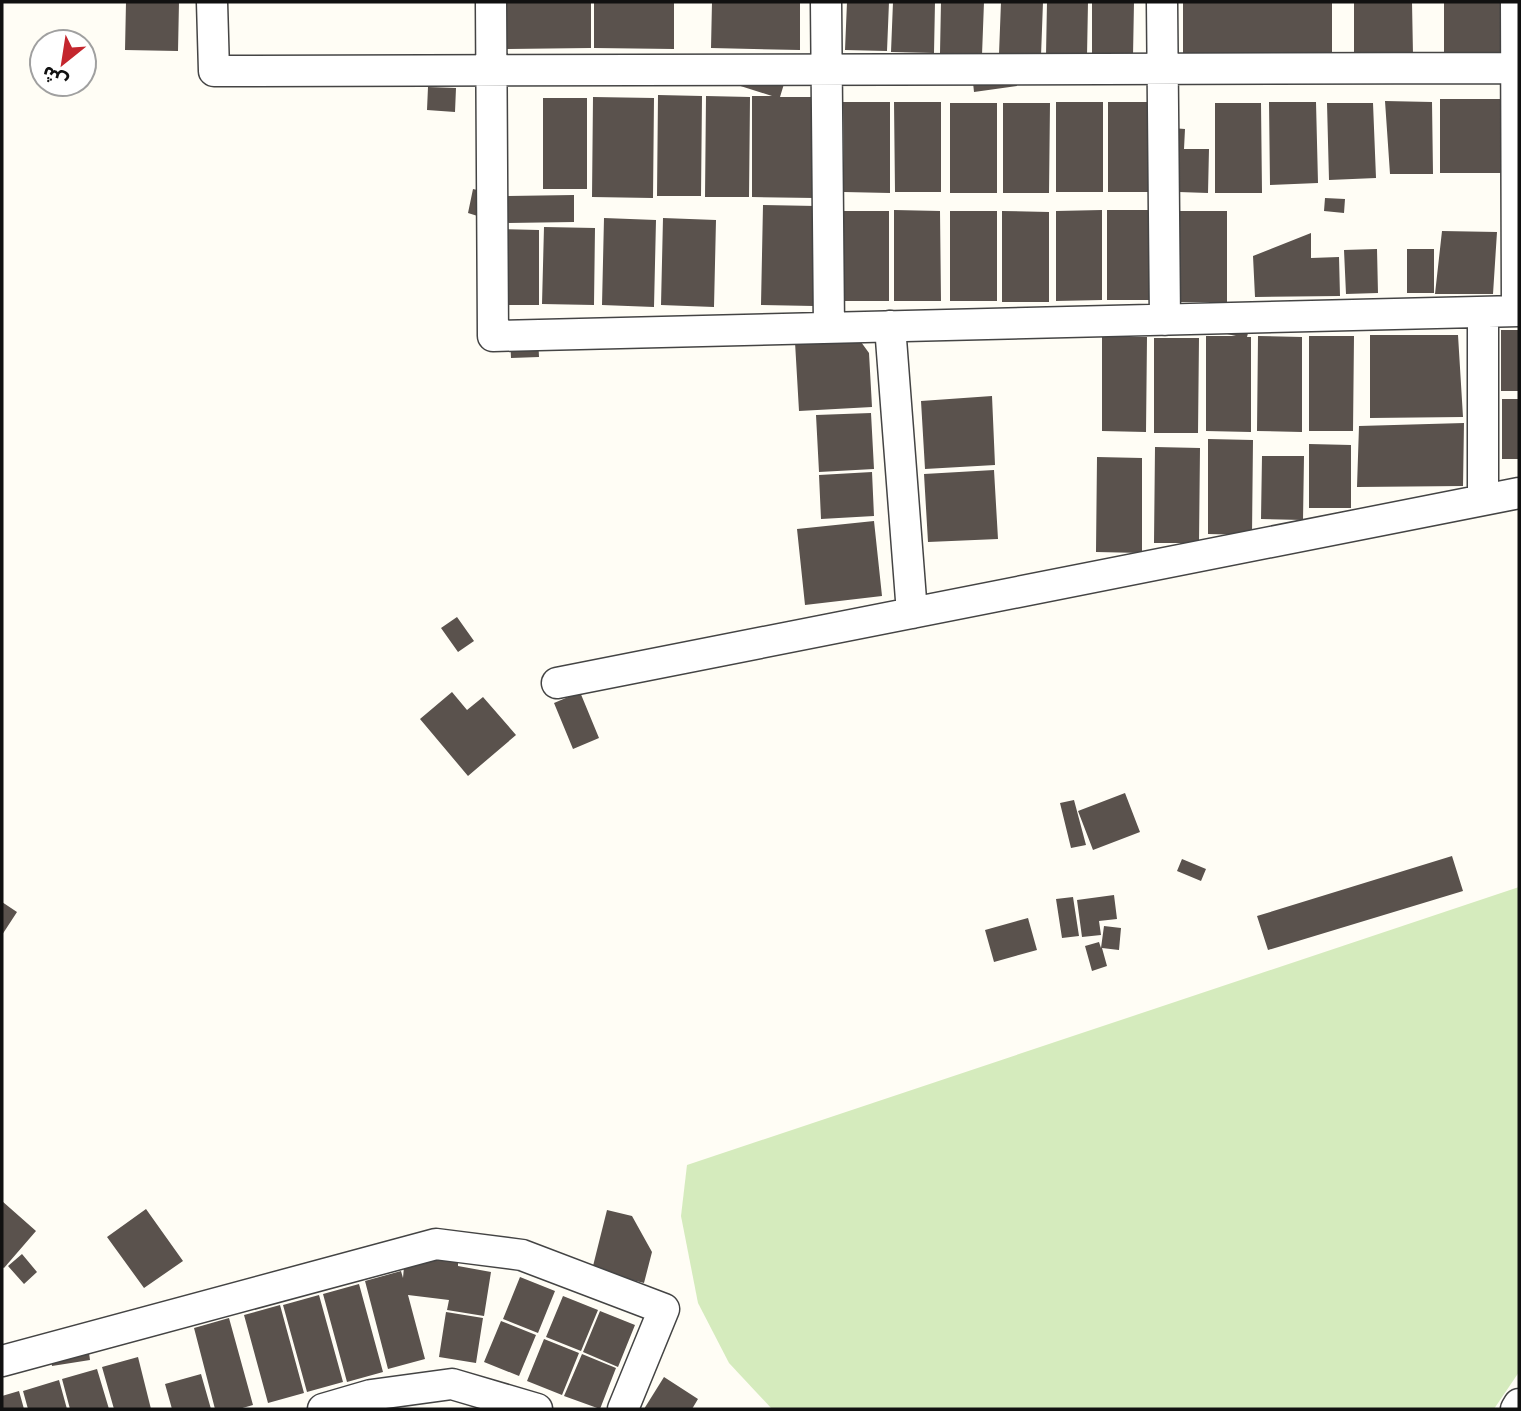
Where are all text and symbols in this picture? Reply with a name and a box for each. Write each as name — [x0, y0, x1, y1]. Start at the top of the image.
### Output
north arrow — [28, 28, 98, 98]
text: ش — [36, 61, 72, 96]

